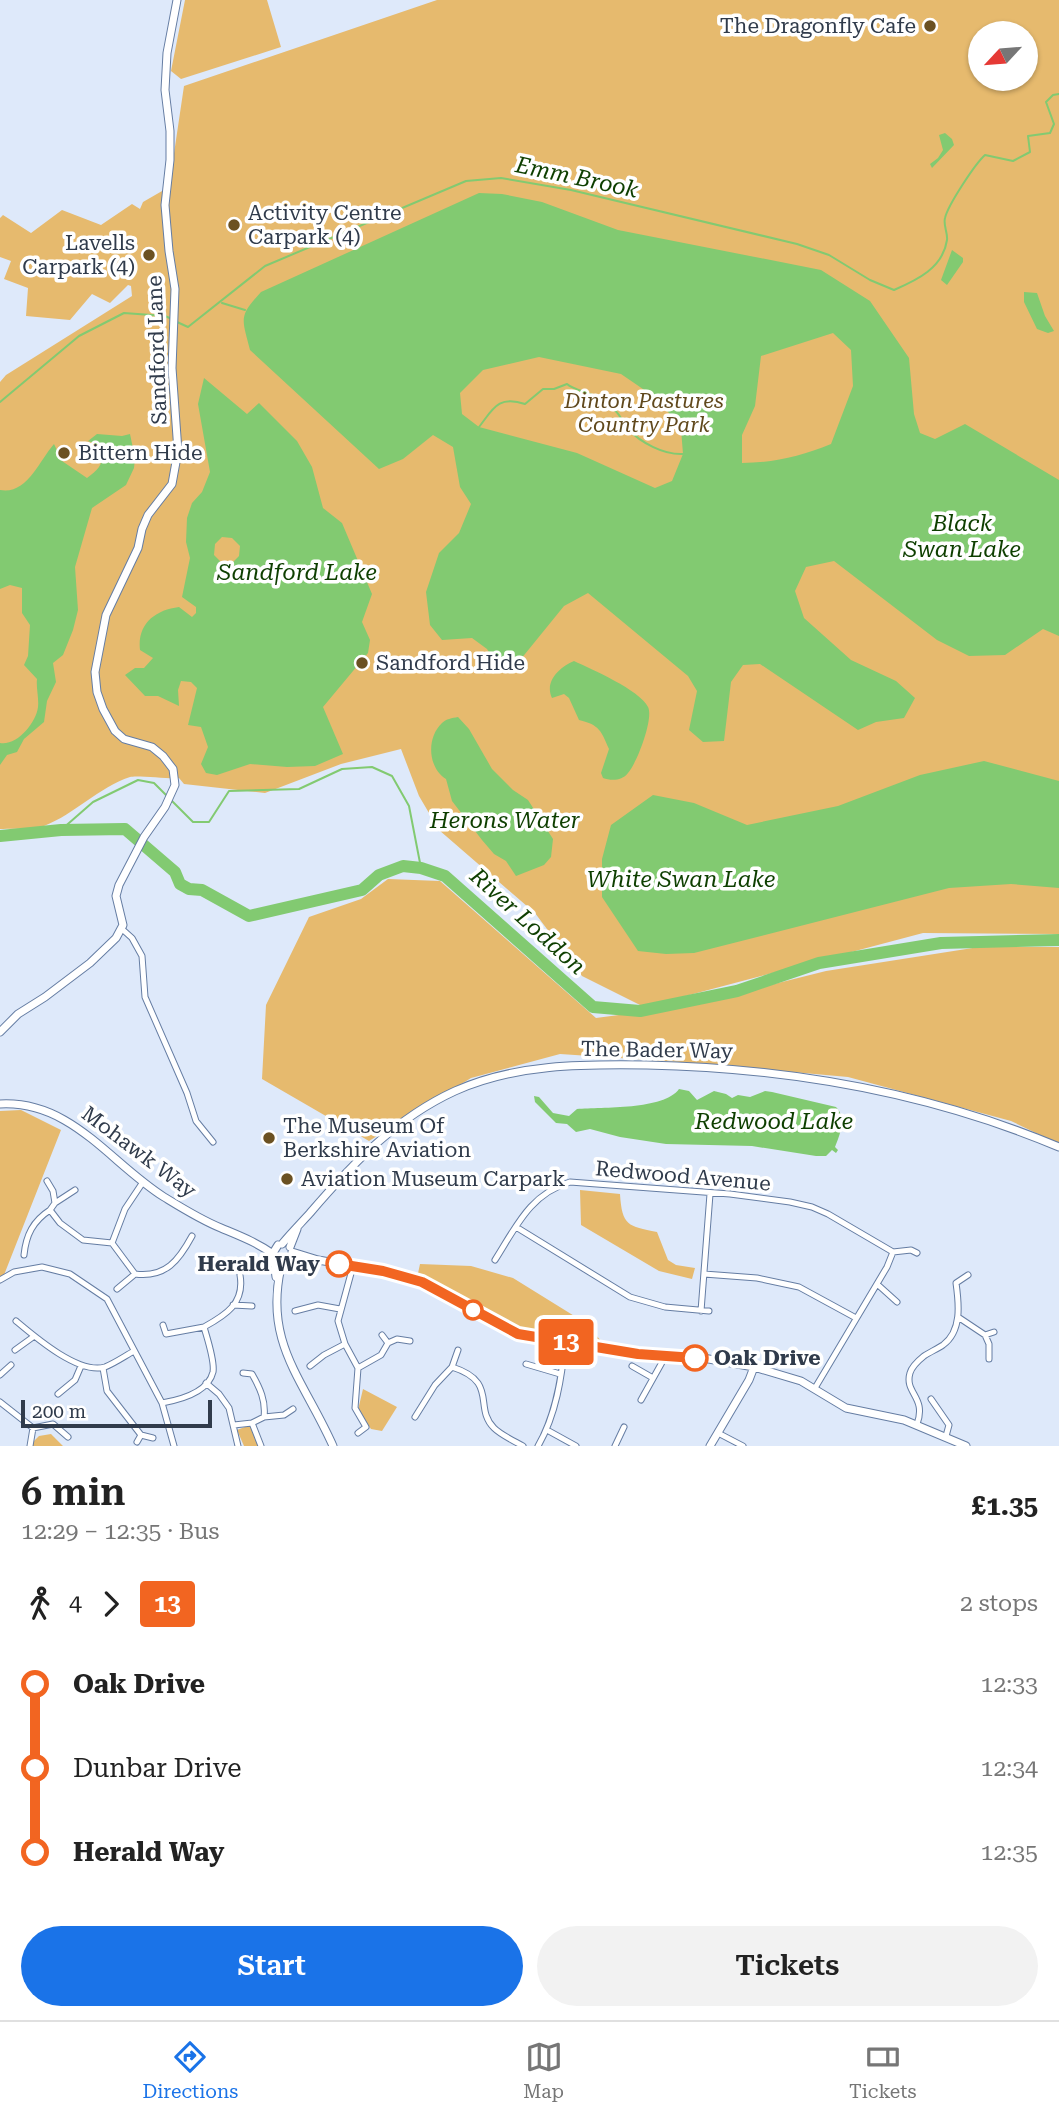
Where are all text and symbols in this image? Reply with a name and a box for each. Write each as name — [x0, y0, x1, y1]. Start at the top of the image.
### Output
place label: The Dragonfly Cafe — [720, 14, 916, 38]
marker: The Dragonfly Cafe — [922, 18, 938, 34]
north arrow — [968, 21, 1038, 91]
map controls — [968, 21, 1038, 91]
water label: Emm Brook — [512, 151, 641, 204]
place label: Activity Centre Carpark (4) — [248, 201, 402, 249]
marker: Activity Centre Carpark (4) — [226, 217, 242, 233]
place label: Lavells Carpark (4) — [22, 231, 135, 279]
marker: Lavells Carpark (4) — [141, 247, 157, 263]
street label: Sandford Lane — [142, 275, 172, 425]
park label: Dinton Pastures Country Park — [563, 389, 724, 437]
place label: Bittern Hide — [78, 441, 203, 465]
marker: Bittern Hide — [56, 445, 72, 461]
water label: Black Swan Lake — [902, 510, 1021, 563]
water label: Sandford Lake — [216, 559, 377, 586]
place label: Sandford Hide — [376, 651, 525, 675]
marker: Sandford Hide — [354, 655, 370, 671]
water label: Herons Water — [429, 807, 581, 834]
water label: River Loddon — [464, 862, 591, 980]
water label: White Swan Lake — [587, 866, 775, 893]
street label: The Bader Way — [581, 1037, 734, 1063]
street label: Mohawk Way — [77, 1101, 201, 1203]
water label: Redwood Lake — [694, 1108, 853, 1135]
place label: The Museum Of Berkshire Aviation — [283, 1114, 471, 1162]
marker: The Museum Of Berkshire Aviation — [261, 1130, 277, 1146]
street label: Redwood Avenue — [594, 1156, 772, 1196]
place label: Aviation Museum Carpark — [301, 1167, 565, 1191]
marker: Aviation Museum Carpark — [279, 1171, 295, 1187]
marker: Herald Way — [326, 1251, 352, 1277]
place label: Herald Way — [198, 1252, 320, 1276]
unlabelled marker — [463, 1300, 483, 1320]
line badge: 13 — [534, 1319, 598, 1365]
text: 13 — [553, 1328, 579, 1356]
marker: Oak Drive — [682, 1345, 708, 1371]
place label: Oak Drive — [714, 1346, 821, 1370]
scale bar — [21, 1397, 212, 1429]
text: 200 m — [32, 1400, 86, 1423]
text: 6 min — [21, 1470, 126, 1514]
text: £1.35 — [972, 1491, 1038, 1521]
text: 12:29 – 12:35 · Bus — [21, 1518, 219, 1545]
icon: walk — [21, 1585, 59, 1623]
icon: forward — [92, 1585, 130, 1623]
text: 4 — [69, 1590, 82, 1617]
text: 13 — [154, 1590, 181, 1618]
text: 2 stops — [960, 1590, 1038, 1617]
text: Oak Drive — [73, 1669, 205, 1699]
text: 12:33 — [981, 1671, 1038, 1698]
text: Dunbar Drive — [73, 1753, 241, 1783]
text: 12:34 — [981, 1755, 1038, 1782]
text: Herald Way — [73, 1837, 225, 1867]
text: 12:35 — [981, 1839, 1038, 1866]
button: Start — [21, 1926, 523, 2006]
button: Tickets — [537, 1926, 1038, 2006]
tab: Directions — [143, 2038, 238, 2103]
tab: Map — [523, 2038, 564, 2103]
tab: Tickets — [849, 2038, 916, 2103]

